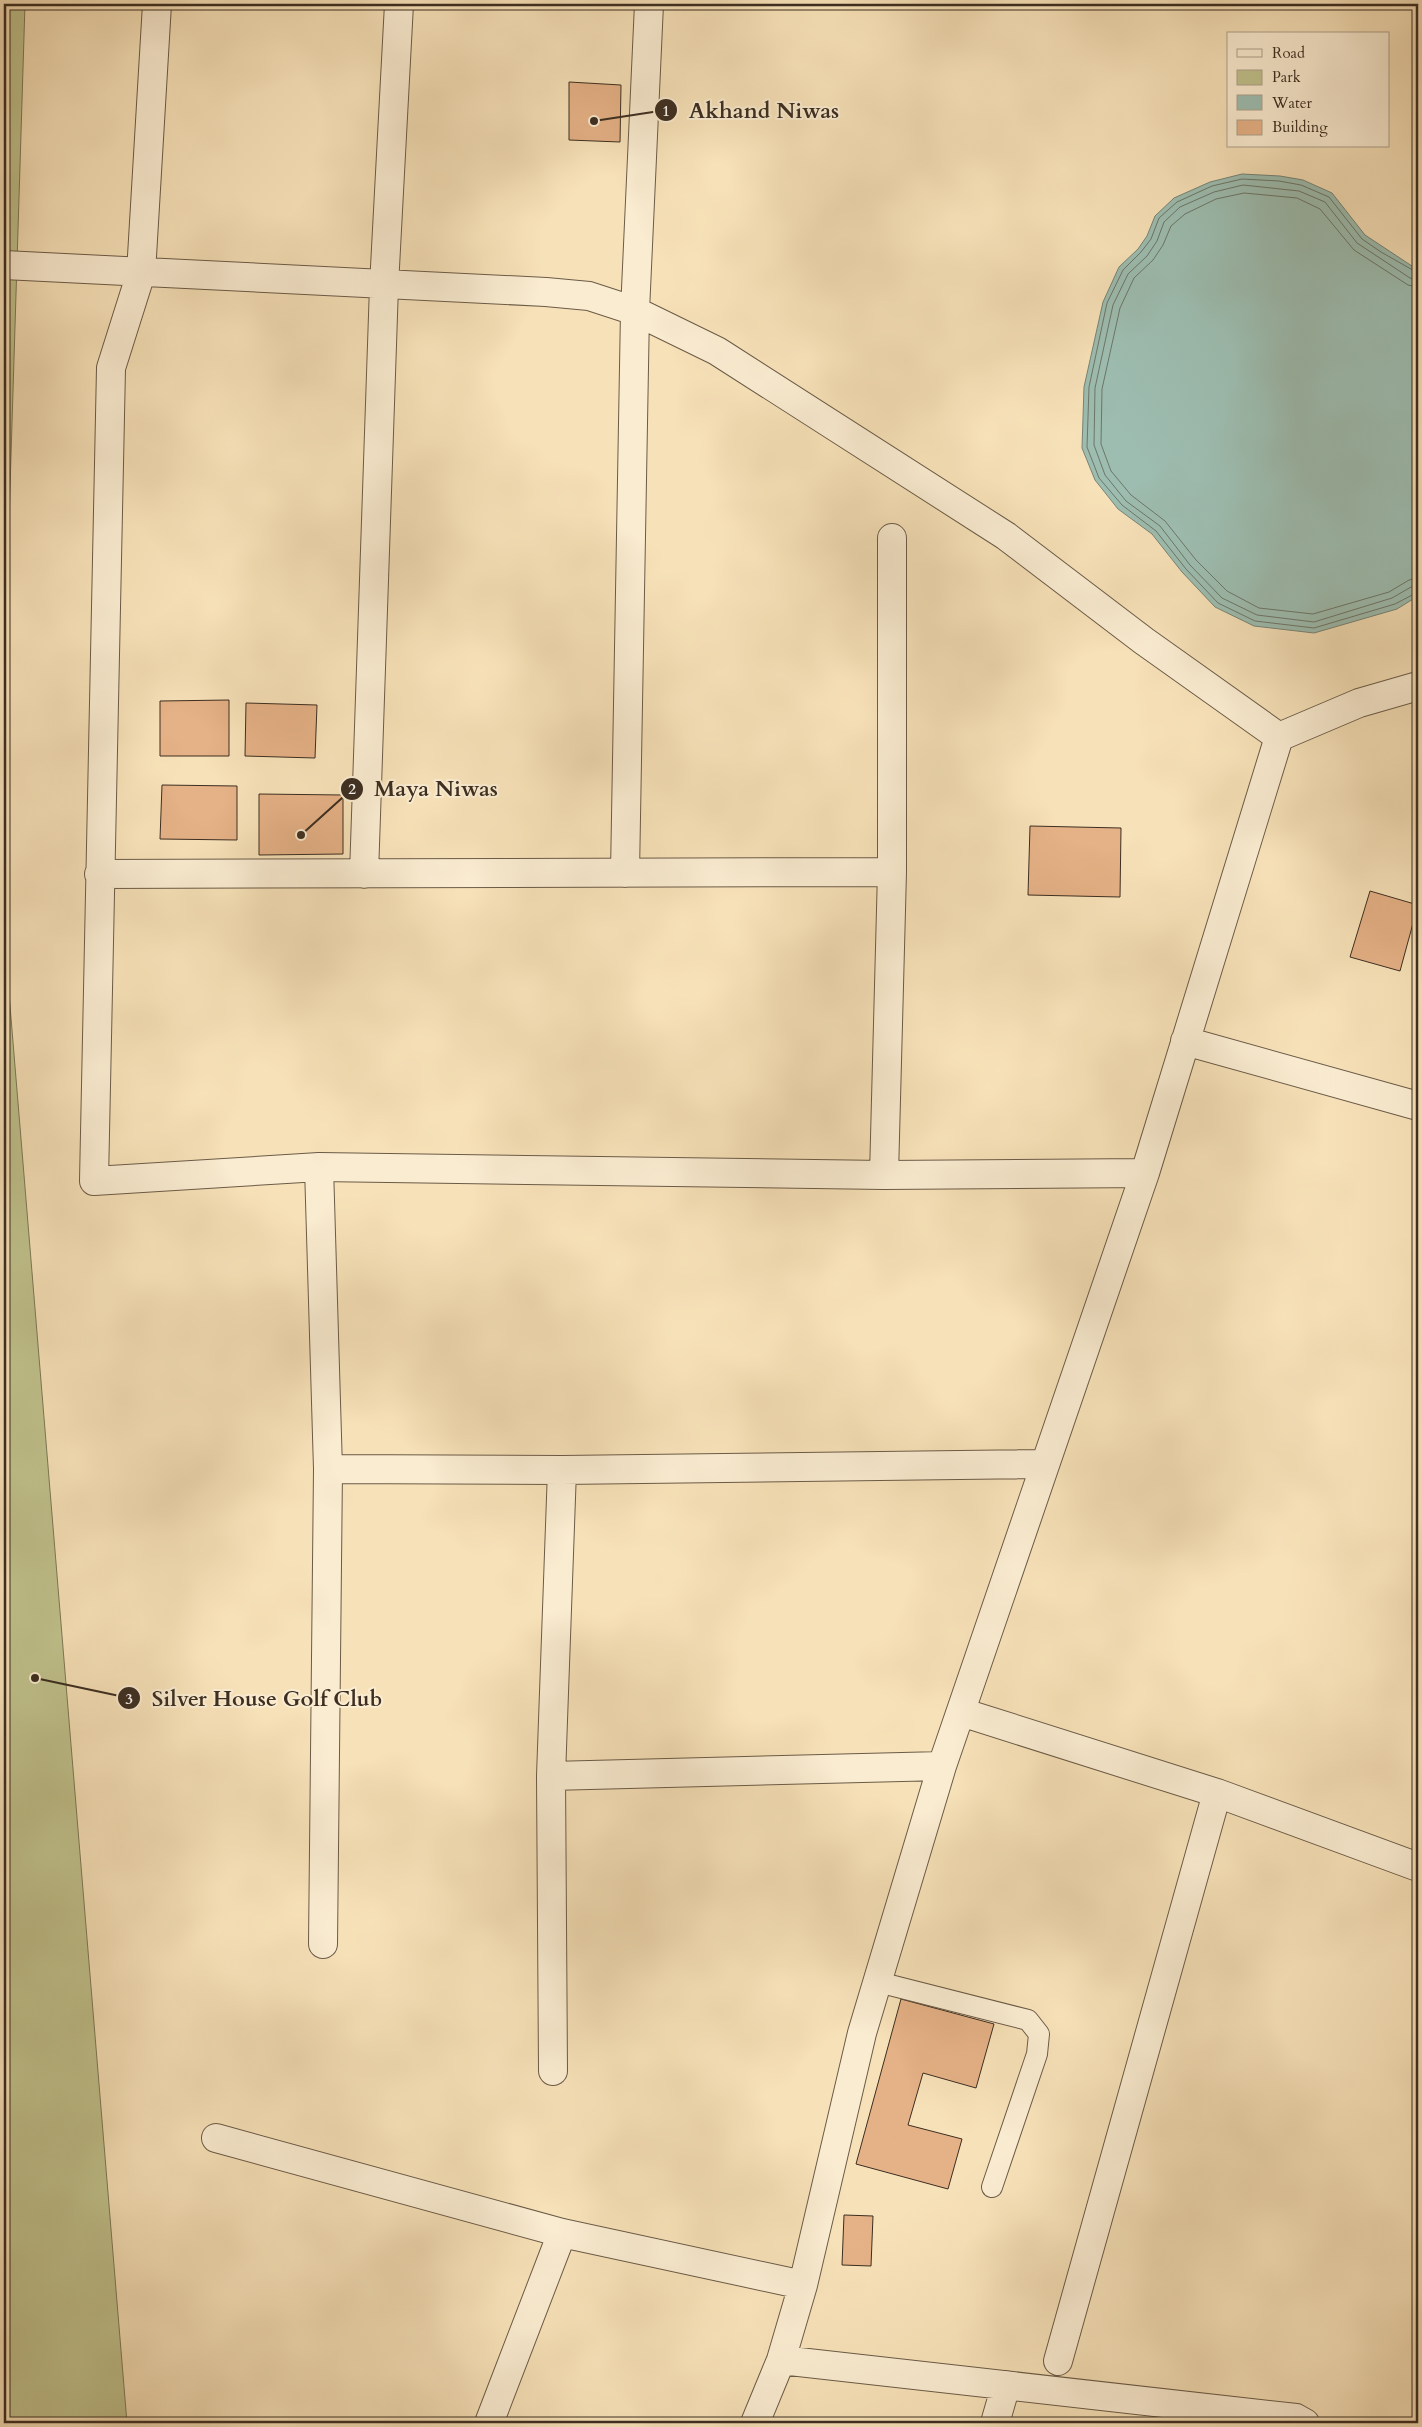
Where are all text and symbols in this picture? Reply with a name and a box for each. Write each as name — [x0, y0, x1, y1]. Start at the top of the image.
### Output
legend — [1227, 32, 1390, 148]
text: Road — [1272, 43, 1305, 63]
text: Park — [1272, 67, 1301, 87]
callout: Akhand Niwas — [654, 92, 849, 129]
text: Water — [1271, 93, 1313, 113]
text: Akhand Niwas — [689, 96, 839, 126]
text: 1 — [662, 101, 670, 121]
text: Building — [1272, 117, 1328, 137]
callout: Maya Niwas — [339, 770, 508, 807]
text: Maya Niwas — [374, 774, 498, 804]
text: 2 — [348, 779, 356, 799]
callout: Silver House Golf Club — [117, 1680, 392, 1717]
text: Silver House Golf Club — [152, 1684, 382, 1714]
text: 3 — [125, 1689, 133, 1709]

